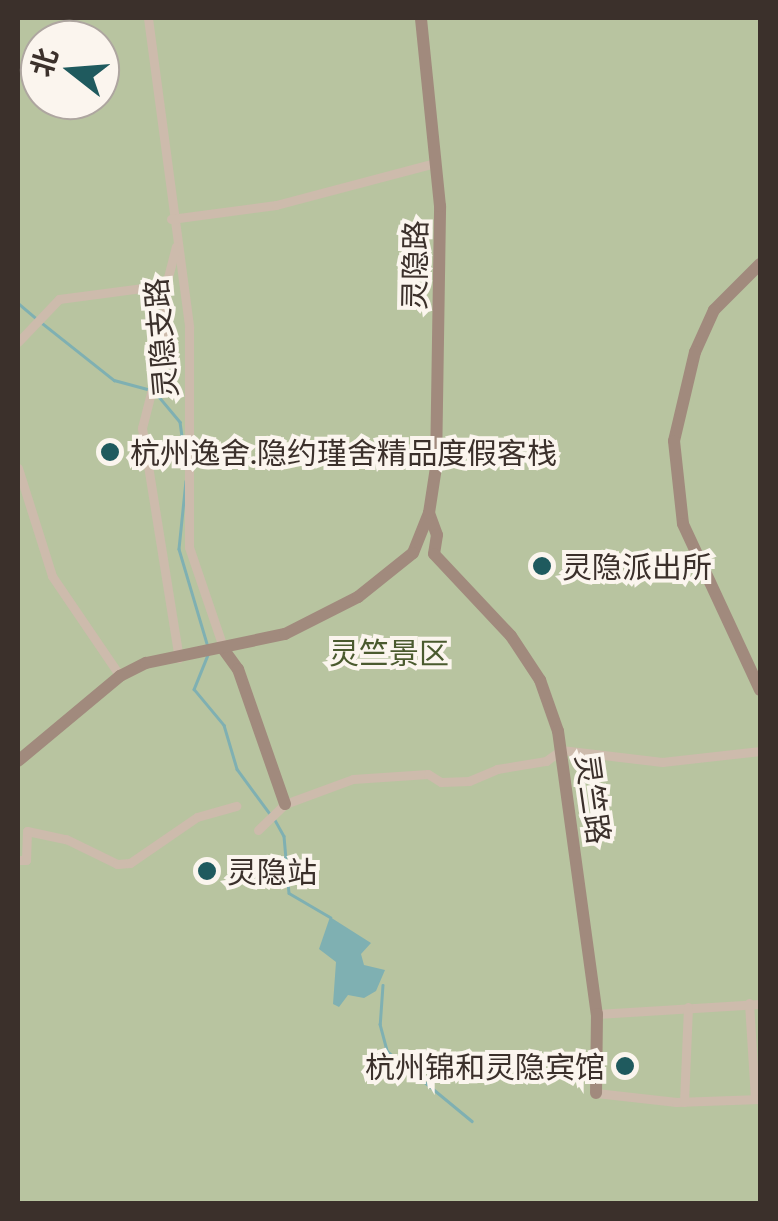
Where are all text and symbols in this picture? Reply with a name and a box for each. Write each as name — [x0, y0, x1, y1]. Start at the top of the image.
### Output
north arrow — [20, 20, 120, 120]
text: 北 — [23, 43, 64, 80]
street label: 灵隐路 — [395, 220, 433, 310]
street label: 灵隐支路 — [137, 277, 183, 399]
place label: 杭州逸舍.隐约瑾舍精品度假客栈 — [130, 434, 557, 470]
marker: 杭州逸舍.隐约瑾舍精品度假客栈 — [99, 441, 121, 463]
place label: 灵隐派出所 — [562, 548, 712, 584]
marker: 灵隐派出所 — [531, 555, 553, 577]
park label: 灵竺景区 — [329, 634, 449, 670]
street label: 灵竺路 — [570, 752, 618, 846]
place label: 灵隐站 — [227, 853, 317, 889]
marker: 灵隐站 — [196, 860, 218, 882]
place label: 杭州锦和灵隐宾馆 — [365, 1048, 605, 1084]
marker: 杭州锦和灵隐宾馆 — [614, 1055, 636, 1077]

